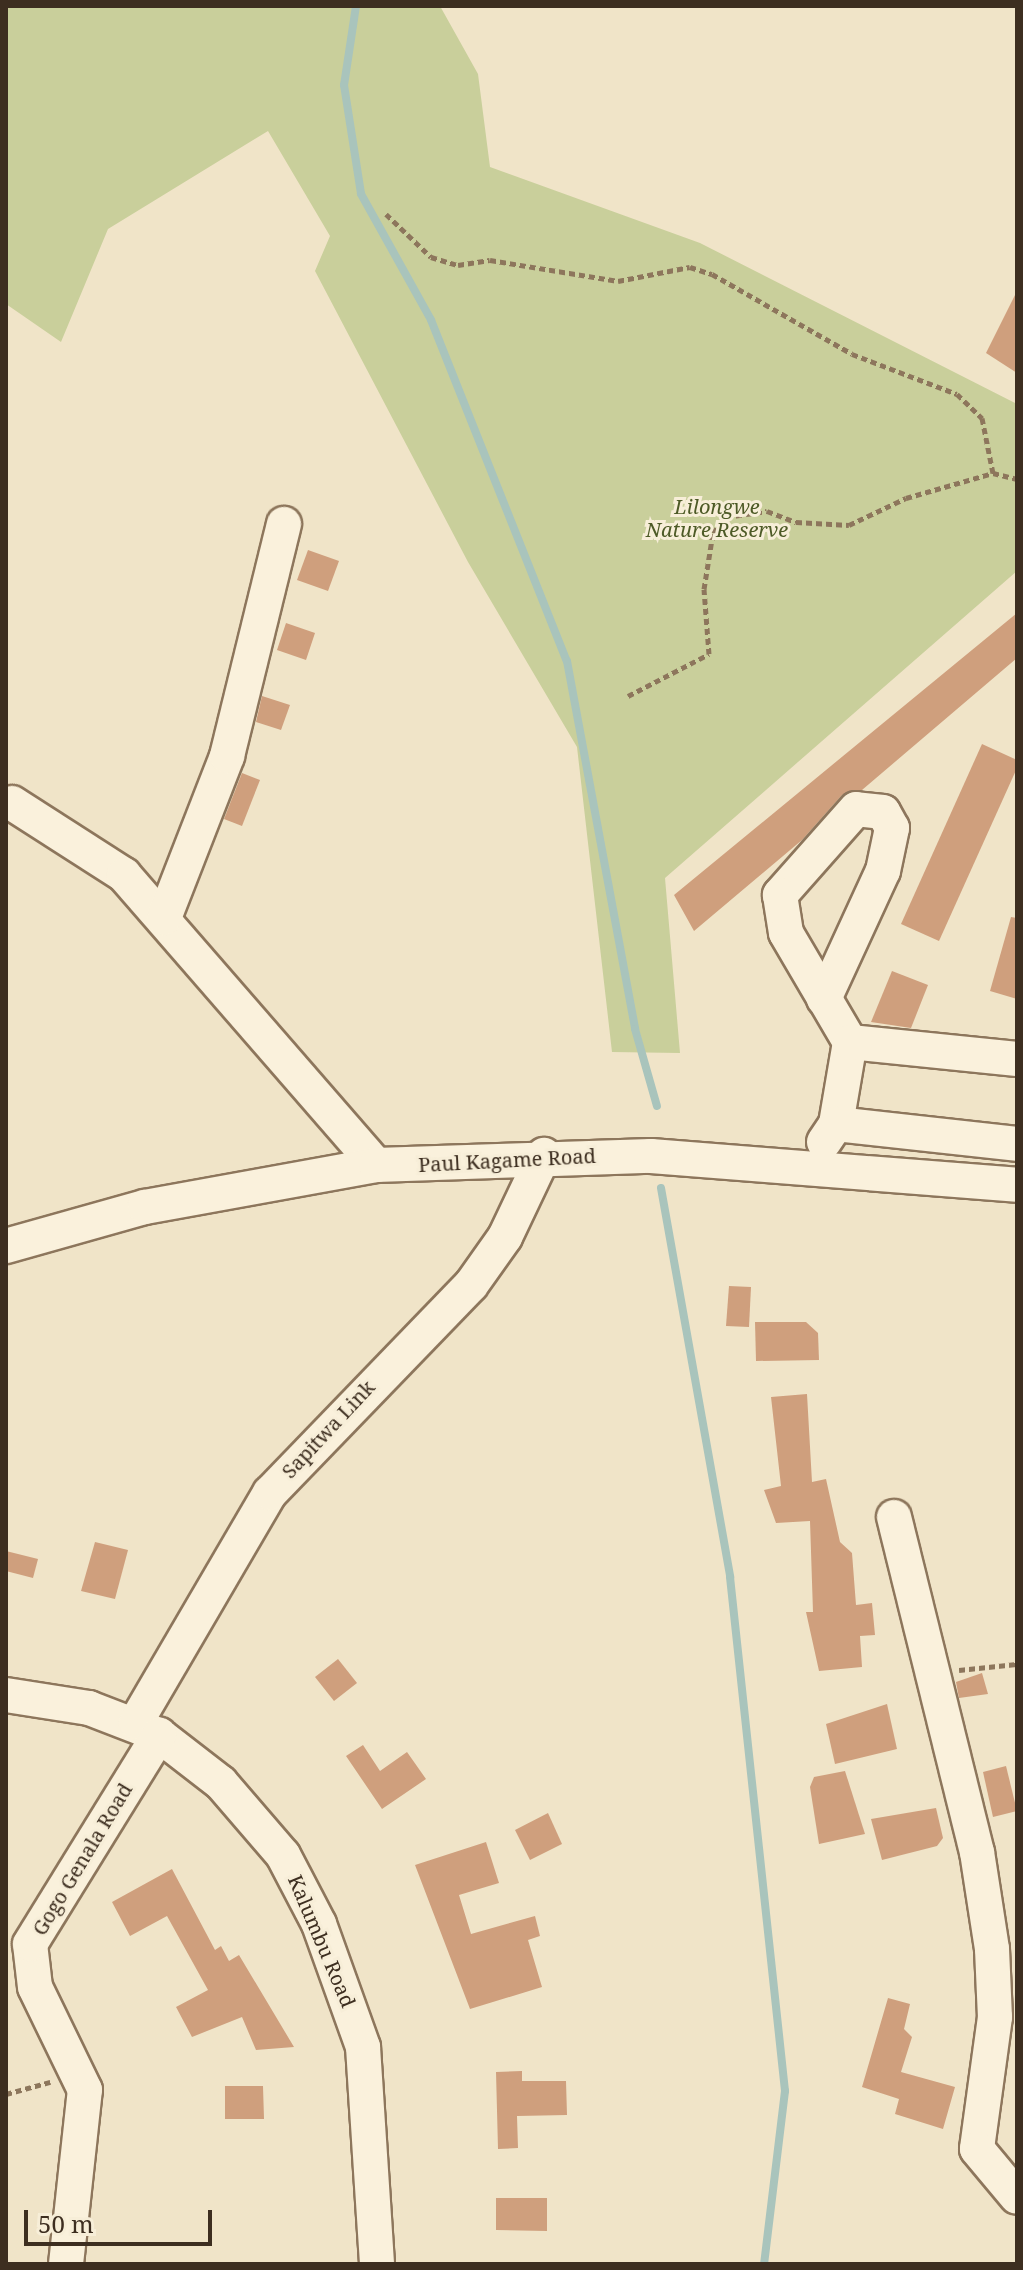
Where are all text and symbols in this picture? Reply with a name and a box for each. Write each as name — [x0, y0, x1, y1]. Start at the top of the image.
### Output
park label: Lilongwe Nature Reserve — [646, 495, 788, 542]
street label: Paul Kagame Road — [418, 1143, 596, 1177]
street label: Sapitwa Link — [277, 1375, 379, 1483]
street label: Gogo Genala Road — [27, 1779, 137, 1939]
street label: Kalumbu Road — [283, 1871, 361, 2011]
scale bar — [28, 2194, 216, 2244]
text: 50 m — [38, 2207, 94, 2240]

